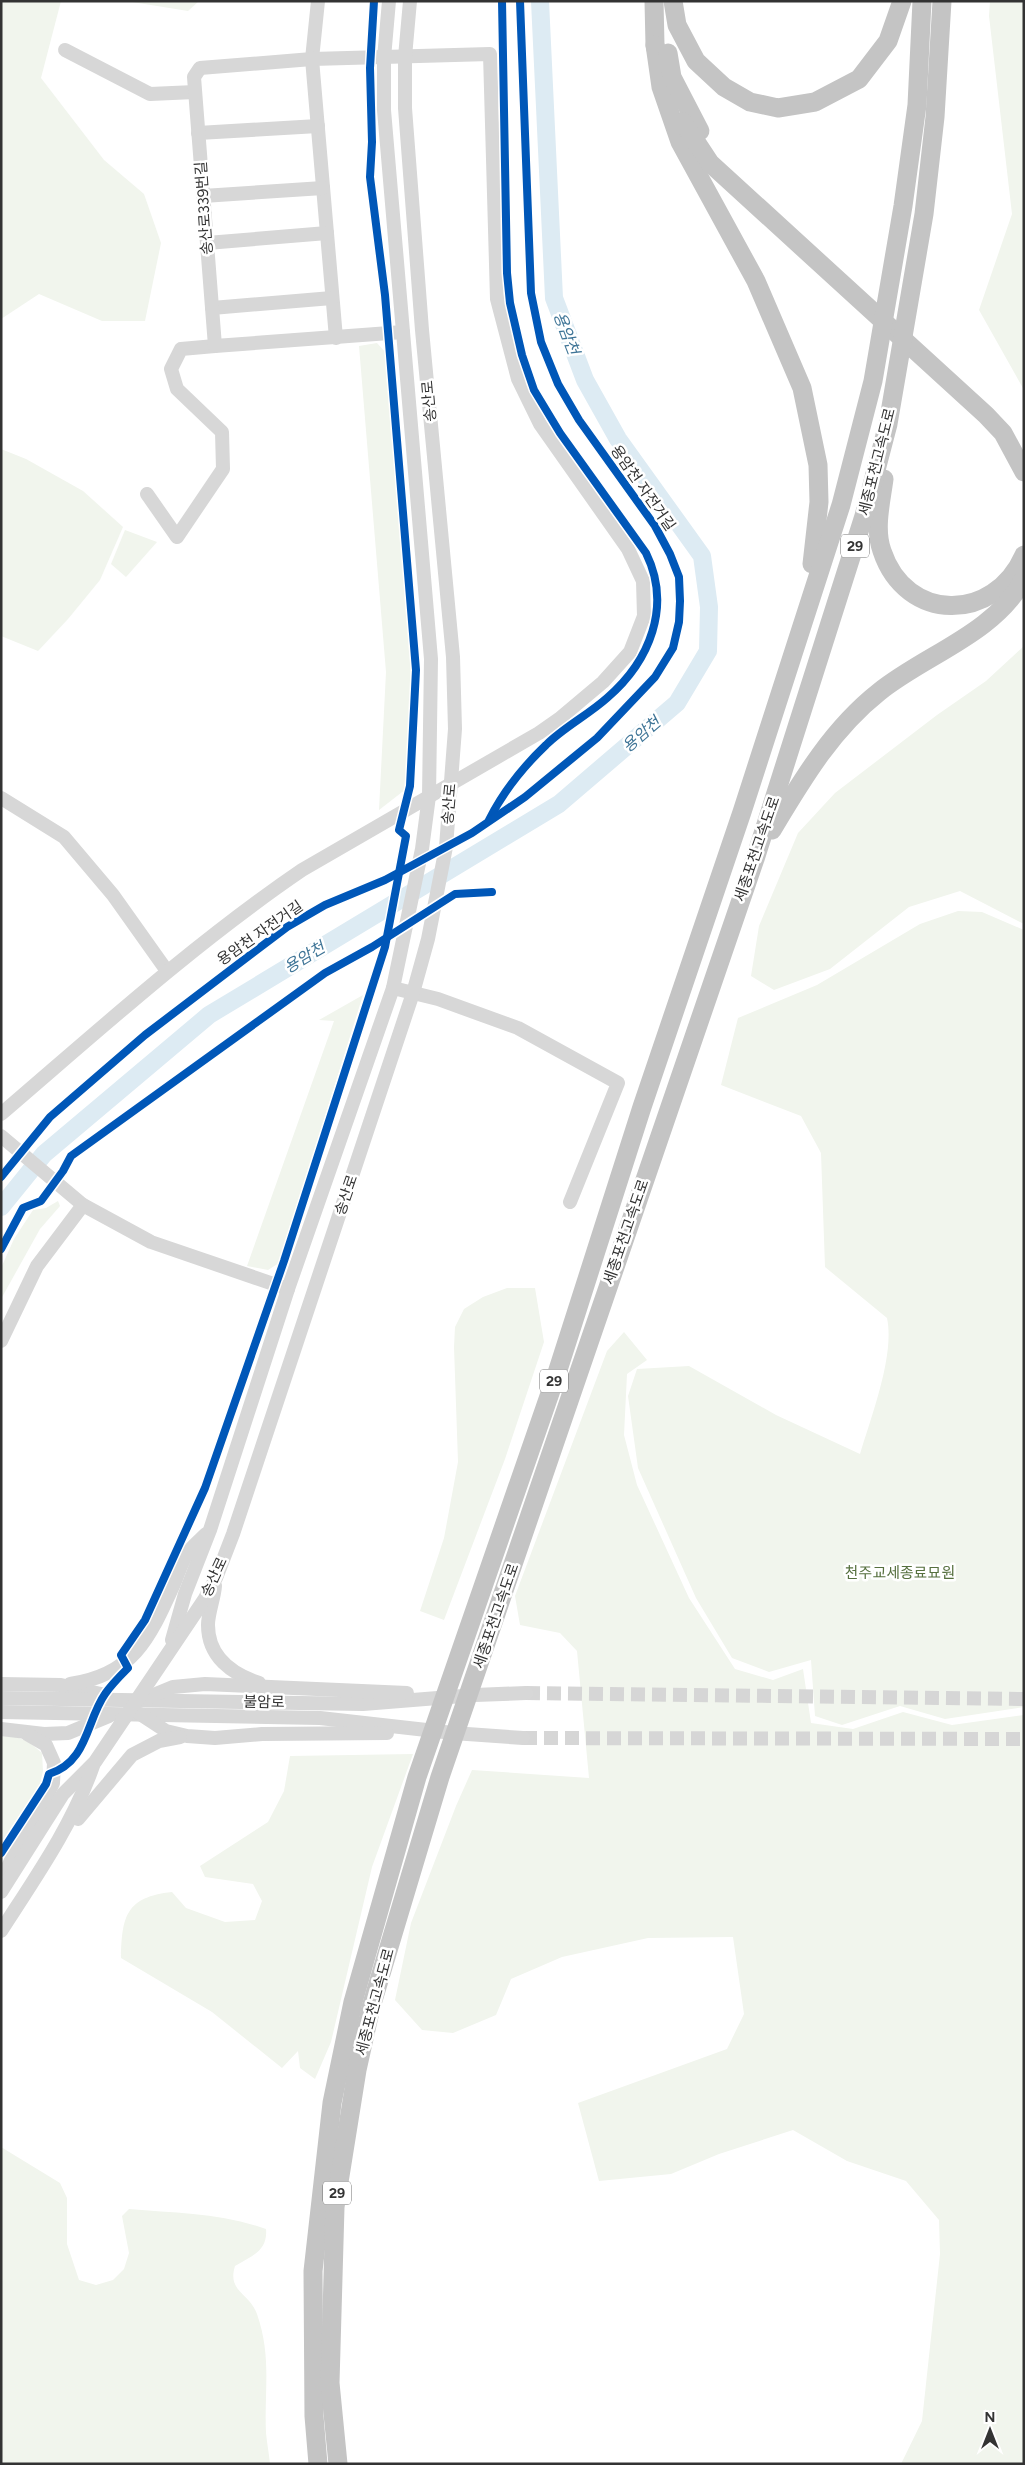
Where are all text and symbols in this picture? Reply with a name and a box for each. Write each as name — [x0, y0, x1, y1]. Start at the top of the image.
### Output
street label: 송산로339번길 — [192, 161, 216, 255]
water label: 용암천 — [550, 309, 584, 359]
street label: 송산로 — [418, 380, 440, 422]
street label: 세종포천고속도로 — [855, 406, 899, 518]
street label: 용암천 자전거길 — [607, 442, 679, 534]
road number: 29 — [841, 534, 869, 558]
water label: 용암천 — [618, 711, 666, 756]
street label: 송산로 — [438, 783, 460, 825]
street label: 세종포천고속도로 — [731, 794, 783, 904]
street label: 용암천 자전거길 — [214, 897, 306, 969]
water label: 용암천 — [280, 937, 328, 977]
street label: 송산로 — [331, 1172, 361, 1218]
street label: 세종포천고속도로 — [600, 1177, 652, 1287]
road number: 29 — [540, 1370, 568, 1392]
street label: 송산로 — [197, 1554, 231, 1600]
street label: 세종포천고속도로 — [470, 1561, 522, 1671]
park label: 천주교세종료묘원 — [845, 1564, 955, 1582]
street label: 불암로 — [243, 1693, 285, 1711]
street label: 세종포천고속도로 — [352, 1946, 398, 2058]
road number: 29 — [323, 2182, 351, 2204]
north arrow — [965, 2405, 1015, 2455]
text: N — [985, 2409, 995, 2426]

